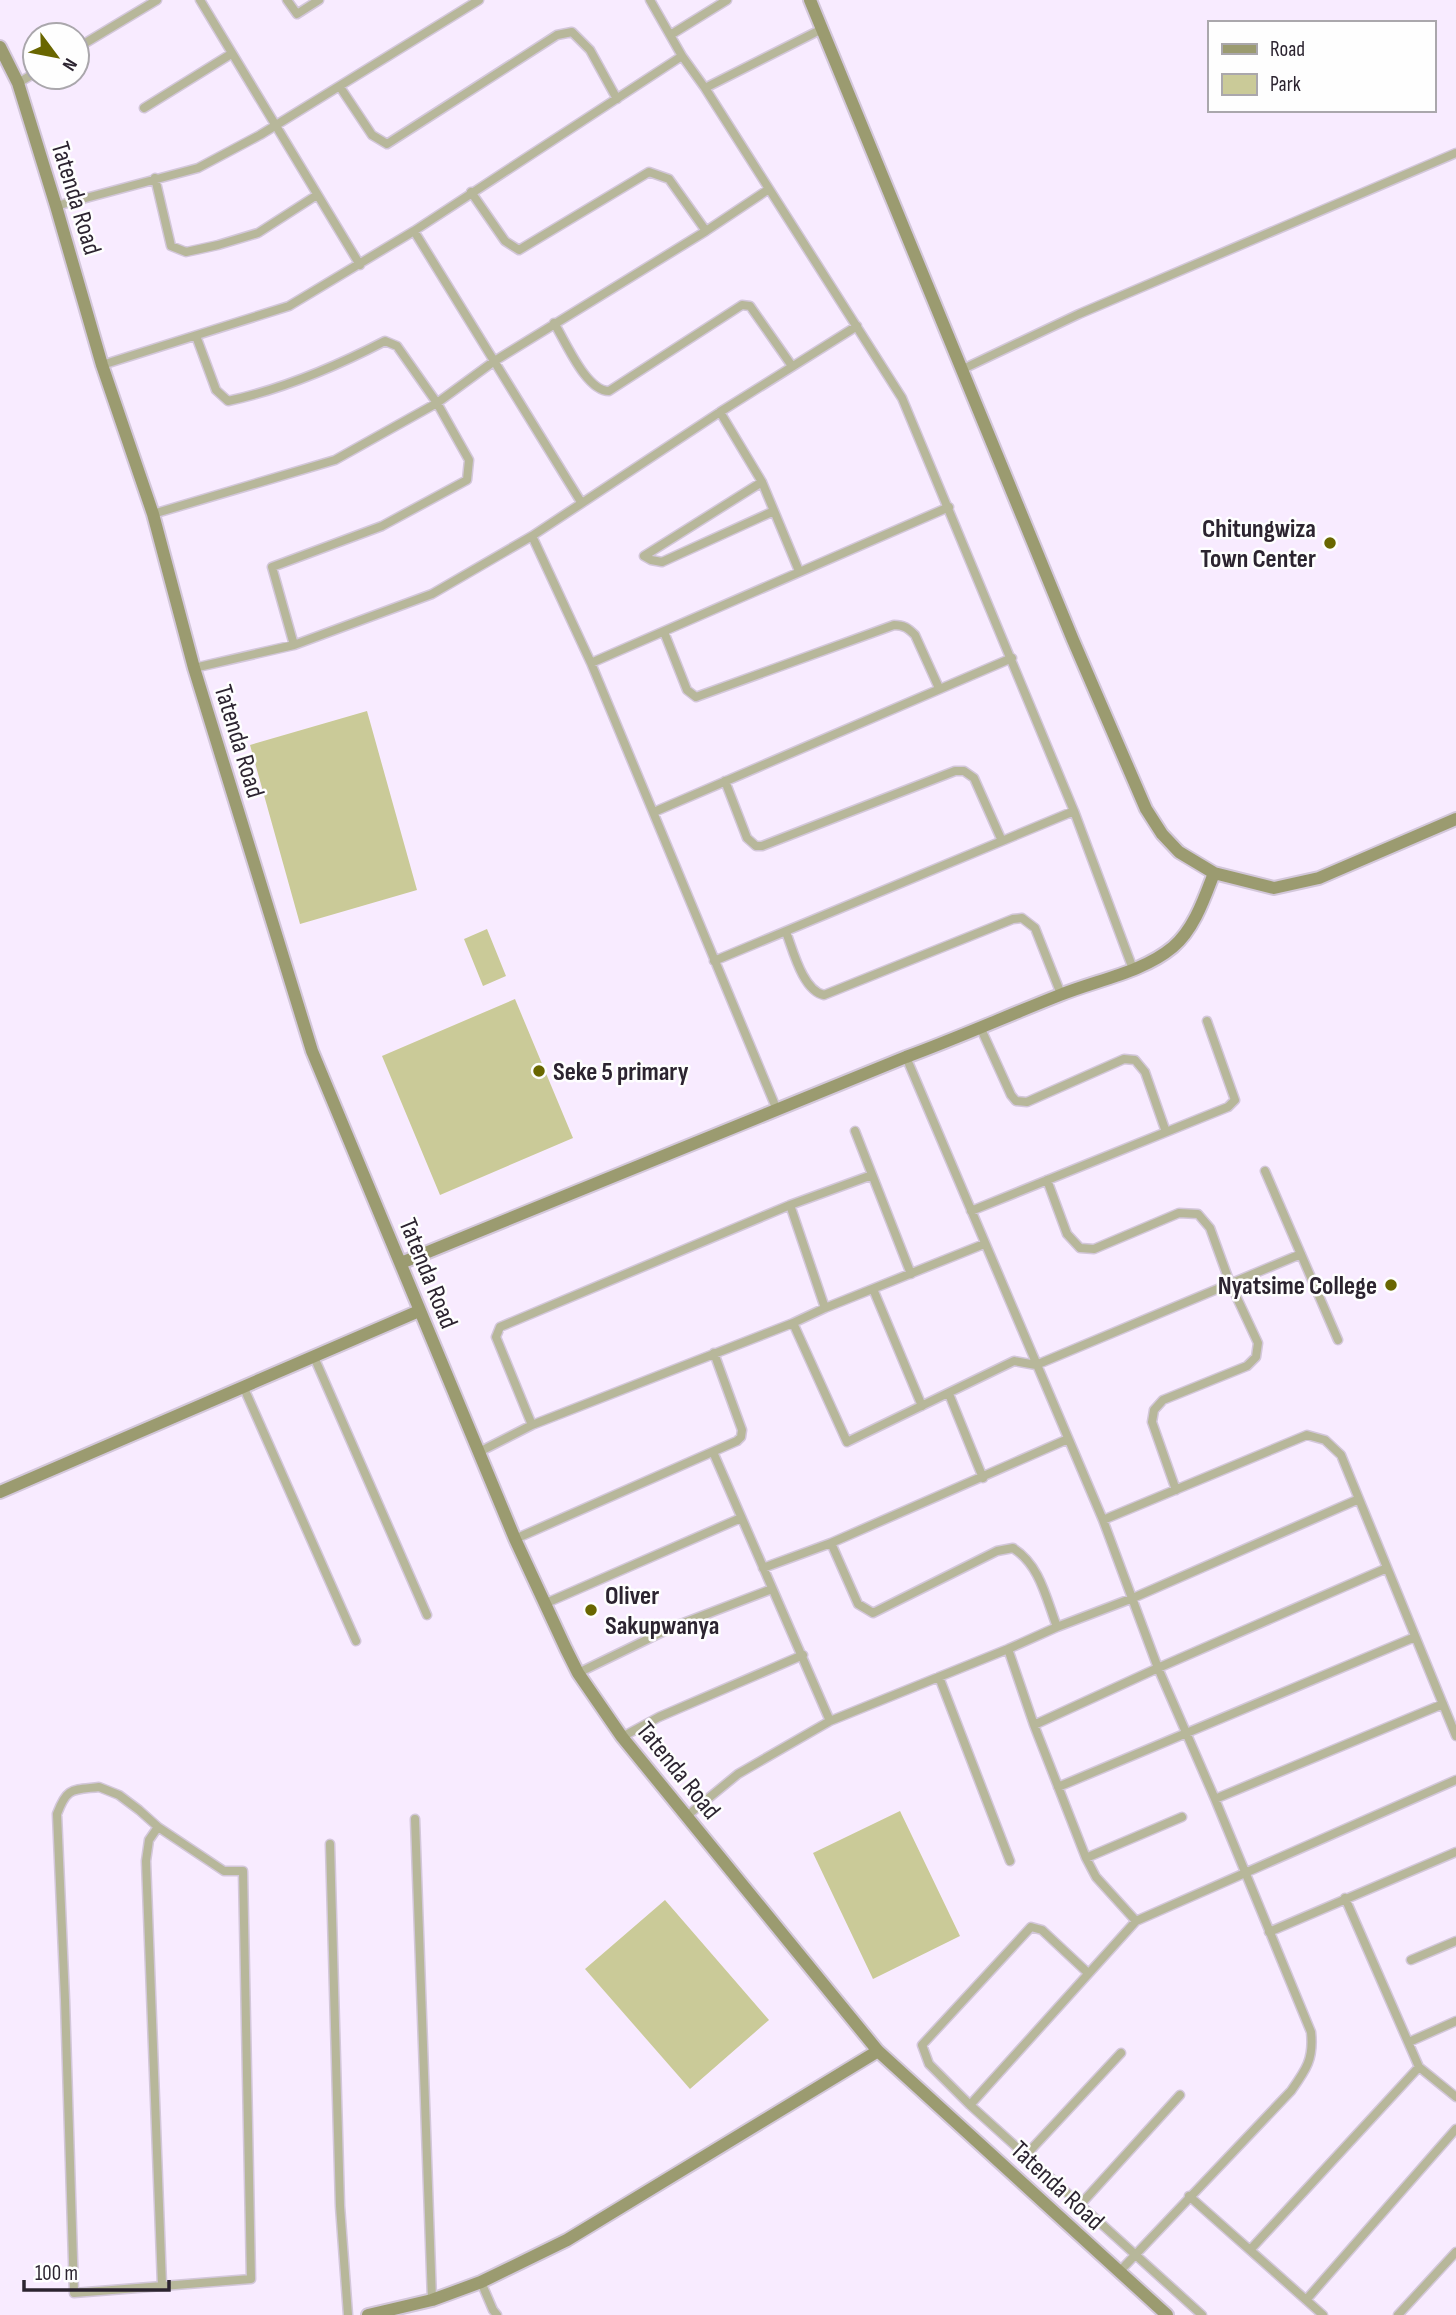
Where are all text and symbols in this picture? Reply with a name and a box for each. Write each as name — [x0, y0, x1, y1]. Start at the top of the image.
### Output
north arrow — [21, 21, 91, 91]
legend — [1208, 21, 1435, 112]
text: Road — [1270, 37, 1305, 62]
text: N — [57, 54, 82, 75]
text: Park — [1270, 72, 1301, 97]
street label: Tatenda Road — [44, 138, 107, 259]
place label: Chitungwiza Town Center — [1200, 514, 1316, 575]
marker: Chitungwiza Town Center — [1322, 535, 1338, 551]
street label: Tatenda Road — [207, 681, 270, 802]
place label: Seke 5 primary — [553, 1057, 689, 1088]
marker: Seke 5 primary — [531, 1063, 547, 1079]
street label: Tatenda Road — [391, 1214, 464, 1333]
place label: Nyatsime College — [1218, 1271, 1377, 1302]
marker: Nyatsime College — [1383, 1277, 1399, 1293]
place label: Oliver Sakupwanya — [605, 1581, 719, 1642]
marker: Oliver Sakupwanya — [583, 1602, 599, 1618]
street label: Tatenda Road — [629, 1716, 727, 1826]
street label: Tatenda Road — [1004, 2135, 1110, 2237]
scale bar — [24, 2248, 170, 2292]
text: 100 m — [35, 2261, 78, 2286]

